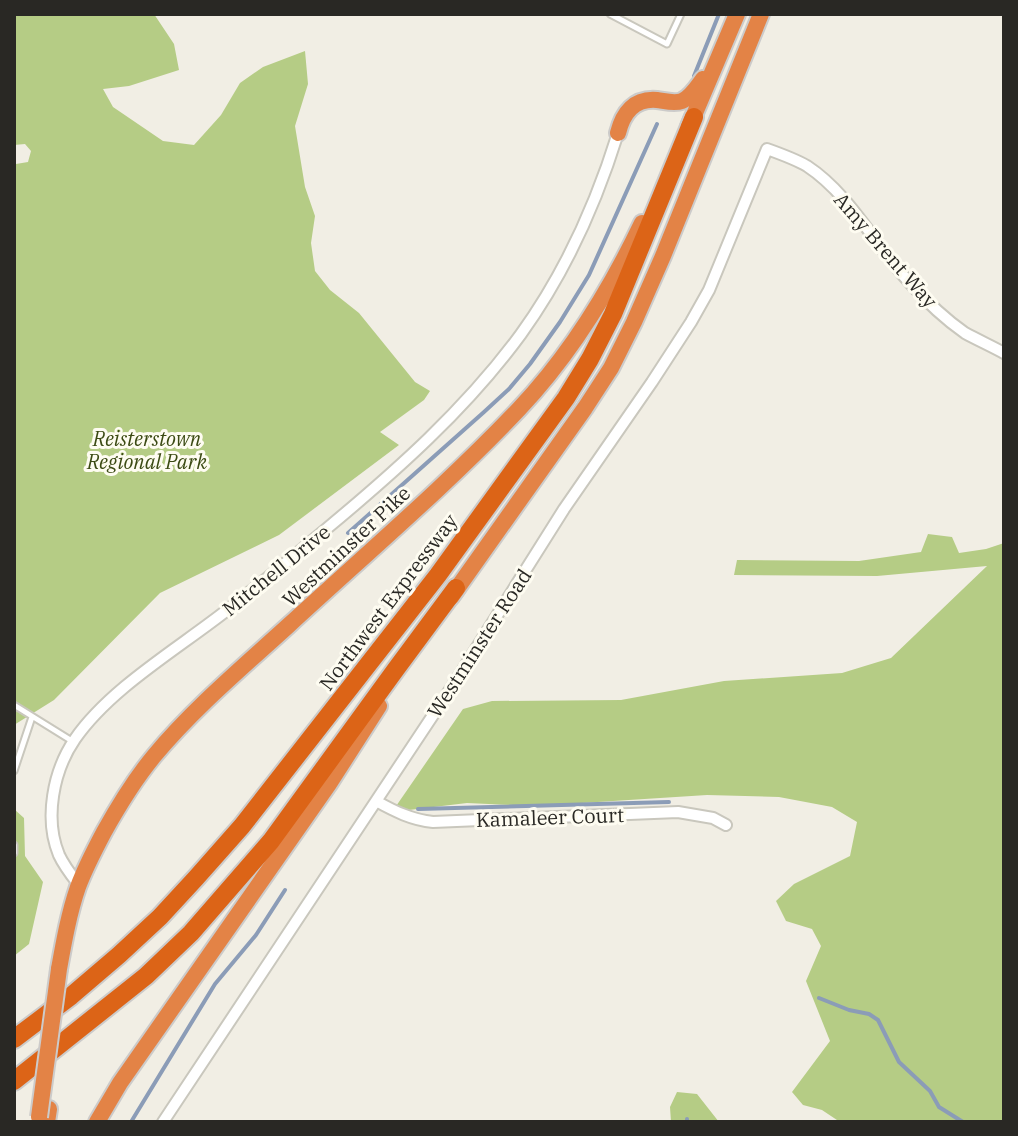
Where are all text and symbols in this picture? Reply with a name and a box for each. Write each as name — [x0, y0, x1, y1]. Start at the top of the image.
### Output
street label: Amy Brent Way — [828, 186, 944, 314]
park label: Reisterstown Regional Park — [86, 425, 207, 475]
street label: Westminster Pike — [276, 480, 416, 612]
street label: Northwest Expressway — [313, 508, 464, 696]
street label: Mitchell Drive — [216, 518, 336, 622]
street label: Westminster Road — [421, 563, 537, 723]
street label: Kamaleer Court — [475, 801, 625, 833]

